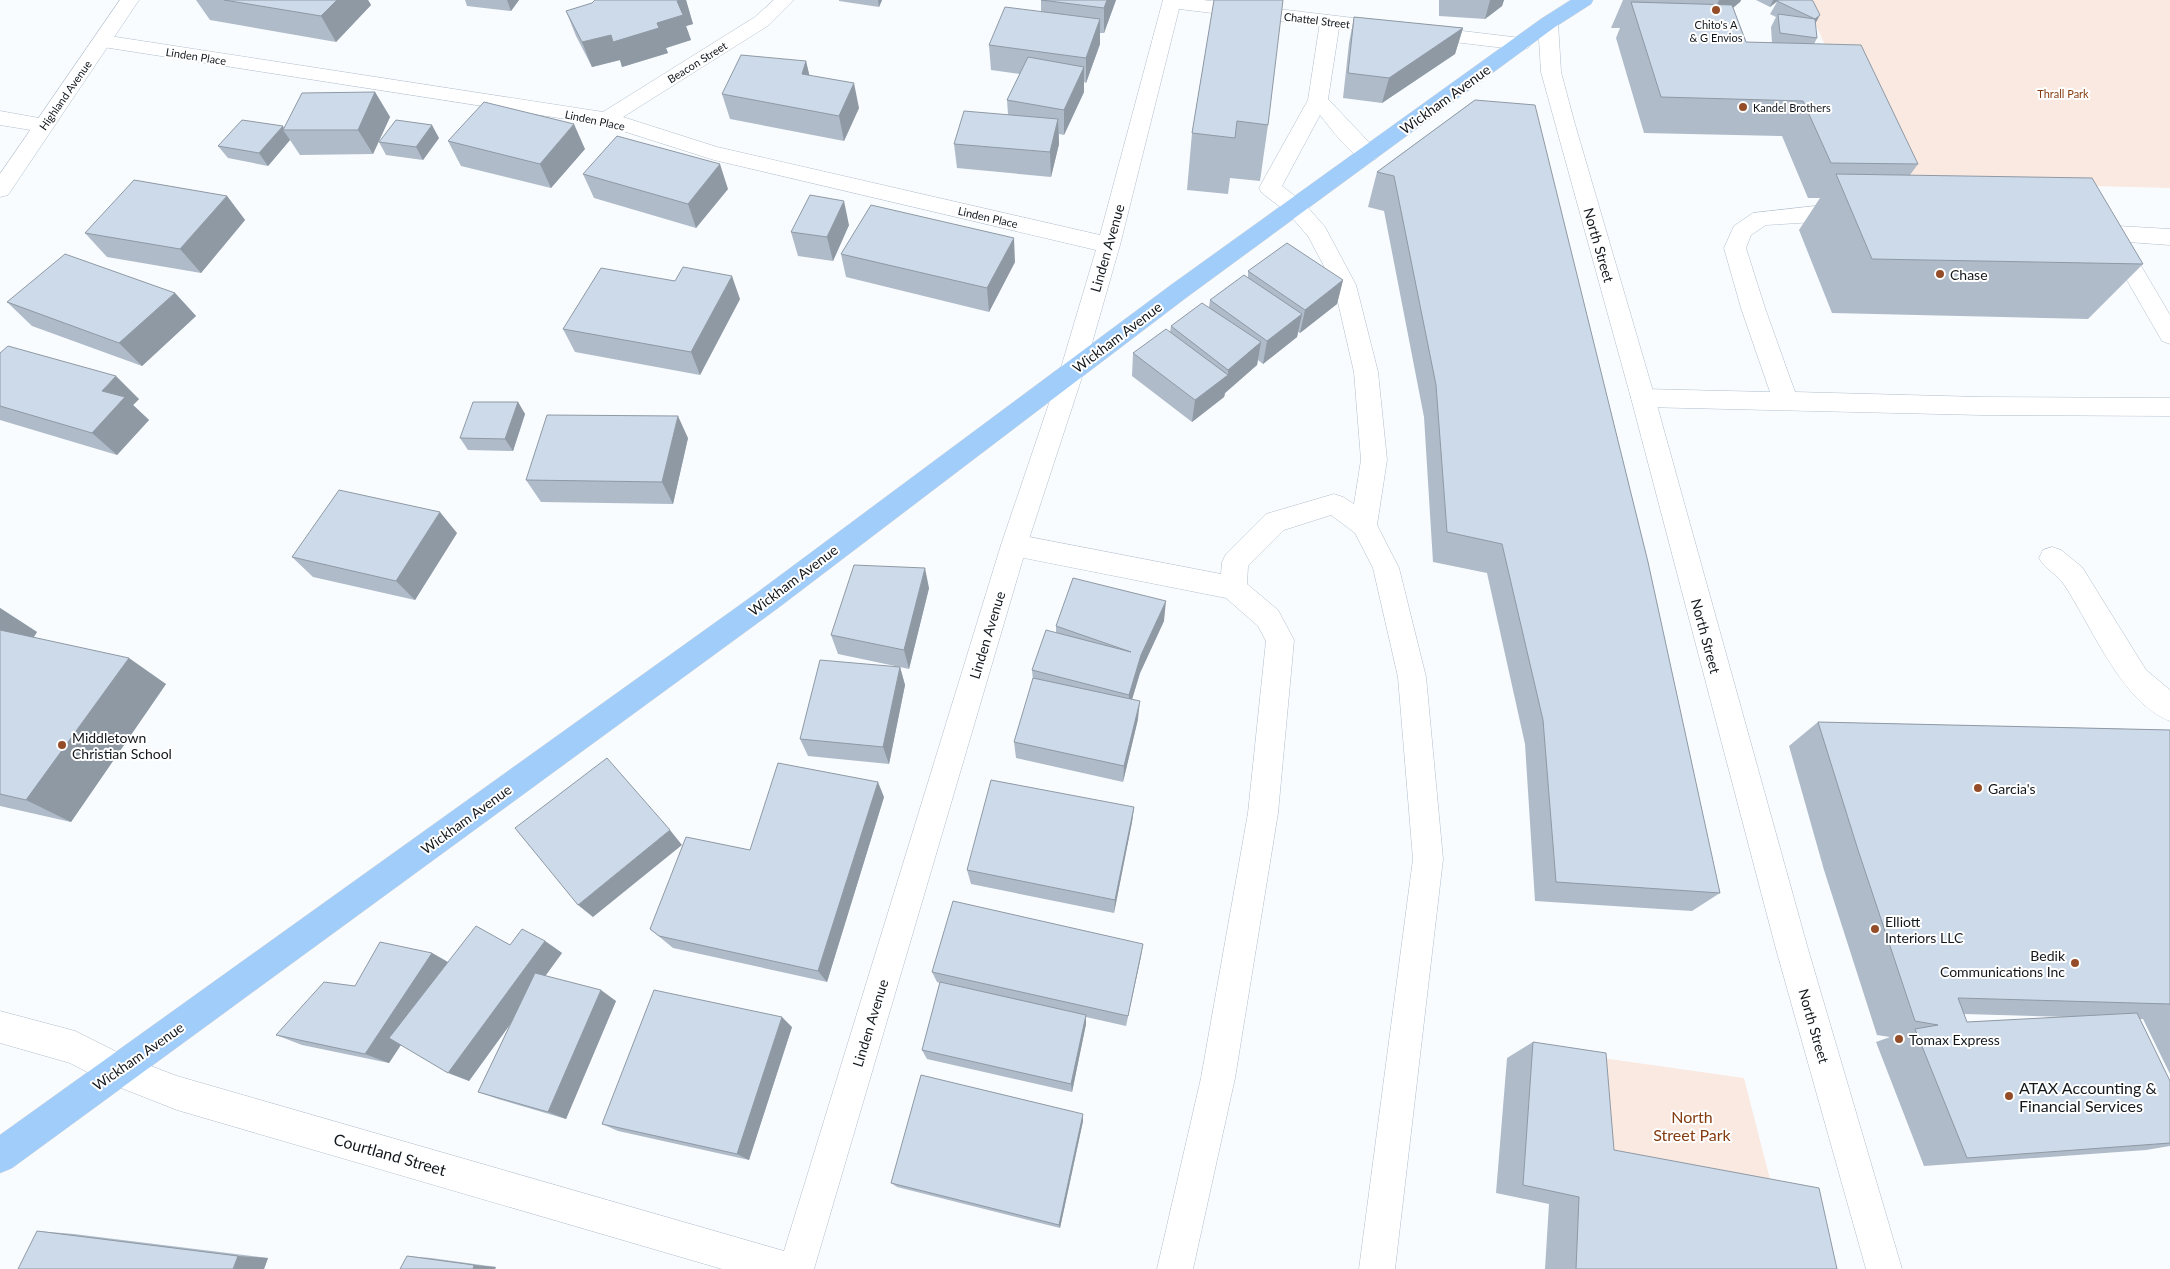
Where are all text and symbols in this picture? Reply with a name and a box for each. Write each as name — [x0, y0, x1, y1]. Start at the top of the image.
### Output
marker: Chito's A & G Envios — [1710, 4, 1722, 16]
street label: Chattel Street — [1283, 9, 1351, 31]
place label: Chito's A & G Envios — [1689, 18, 1743, 44]
street label: Beacon Street — [665, 39, 729, 85]
street label: Linden Place — [165, 45, 227, 67]
street label: Highland Avenue — [36, 58, 94, 132]
street label: Wickham Avenue — [1397, 61, 1493, 137]
park label: Thrall Park — [2037, 87, 2089, 100]
marker: Kandel Brothers — [1737, 101, 1749, 113]
place label: Kandel Brothers — [1753, 101, 1831, 114]
street label: Linden Place — [564, 107, 626, 133]
street label: Linden Avenue — [1086, 202, 1128, 294]
street label: Linden Place — [957, 204, 1019, 230]
street label: North Street — [1580, 206, 1618, 284]
place label: Chase — [1950, 266, 1988, 283]
marker: Chase — [1934, 268, 1946, 280]
street label: Wickham Avenue — [1069, 298, 1165, 376]
street label: Wickham Avenue — [745, 541, 841, 619]
street label: Linden Avenue — [966, 589, 1008, 681]
street label: North Street — [1688, 597, 1724, 675]
place label: Middletown Christian School — [72, 729, 172, 762]
marker: Middletown Christian School — [56, 739, 68, 751]
place label: Garcia's — [1988, 780, 2036, 797]
street label: Wickham Avenue — [418, 781, 514, 857]
marker: Garcia's — [1972, 782, 1984, 794]
place label: Elliott Interiors LLC — [1885, 913, 1964, 946]
marker: Elliott Interiors LLC — [1869, 923, 1881, 935]
place label: Bedik Communications Inc — [1940, 947, 2066, 980]
marker: Bedik Communications Inc — [2069, 957, 2081, 969]
street label: Linden Avenue — [849, 977, 891, 1069]
street label: North Street — [1795, 987, 1833, 1065]
street label: Wickham Avenue — [89, 1018, 187, 1094]
place label: Tomax Express — [1909, 1031, 2000, 1048]
marker: Tomax Express — [1893, 1033, 1905, 1045]
place label: ATAX Accounting & Financial Services — [2019, 1078, 2157, 1115]
marker: ATAX Accounting & Financial Services — [2003, 1090, 2015, 1102]
park label: North Street Park — [1653, 1107, 1732, 1144]
street label: Courtland Street — [332, 1129, 449, 1179]

